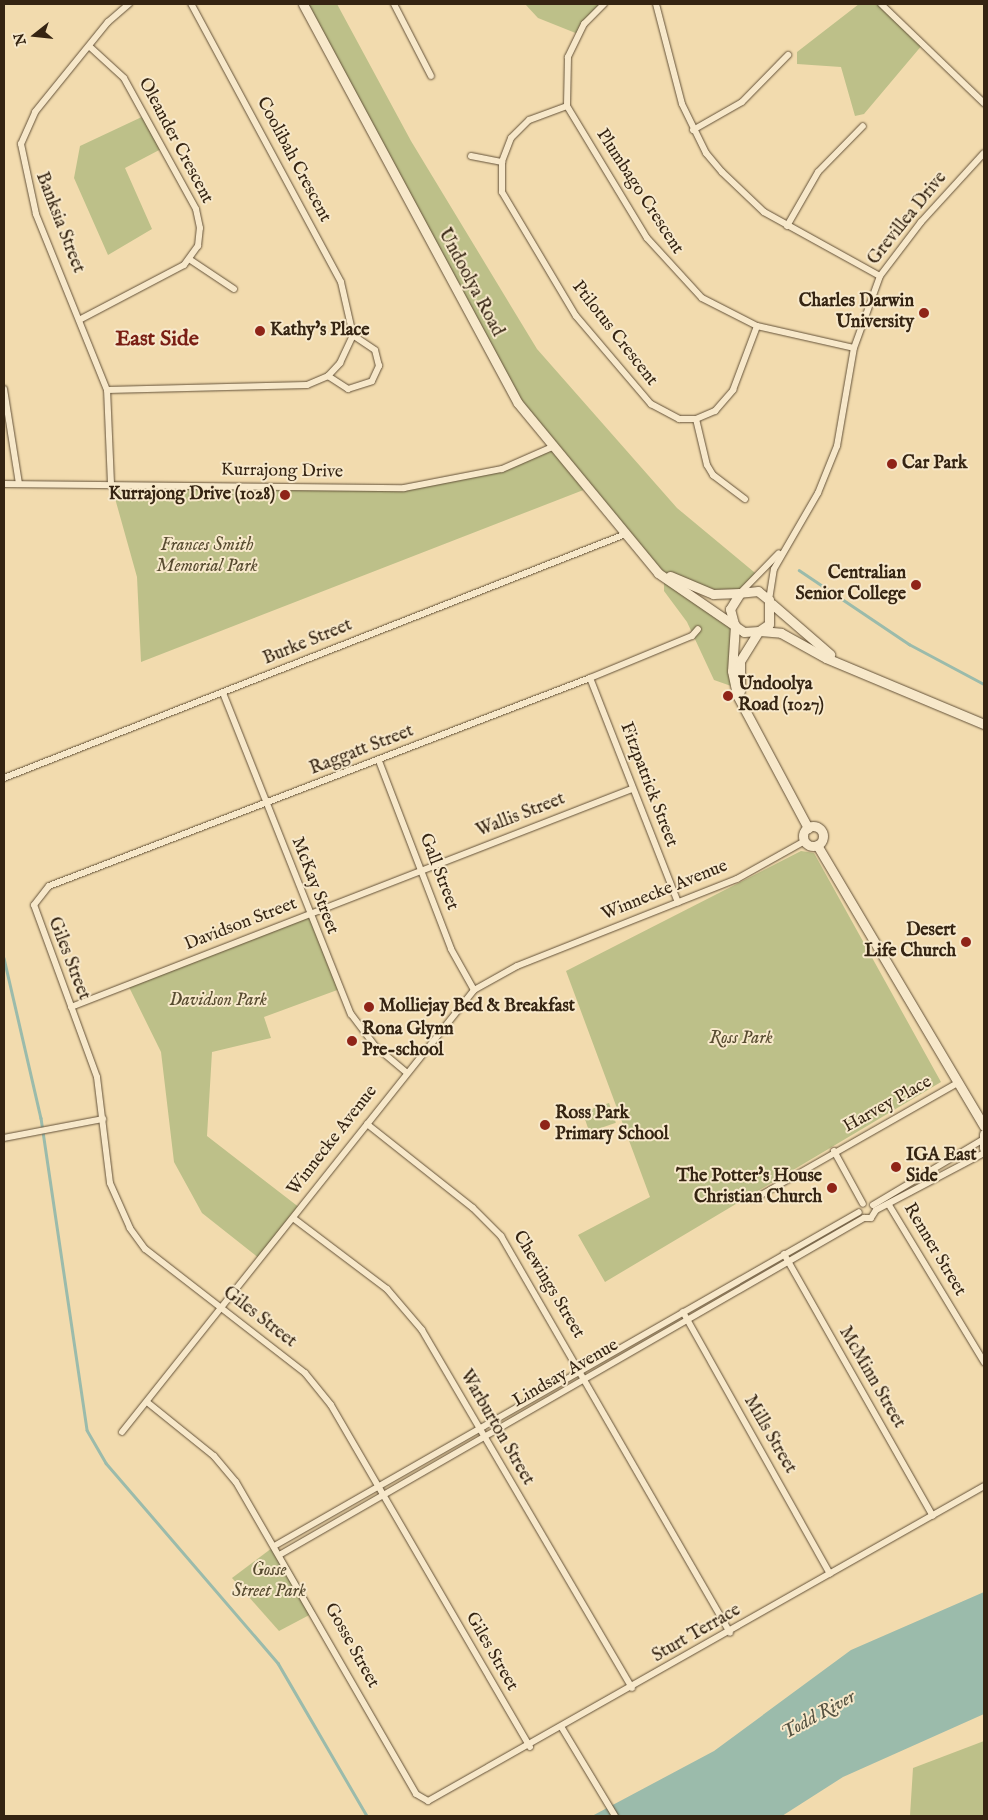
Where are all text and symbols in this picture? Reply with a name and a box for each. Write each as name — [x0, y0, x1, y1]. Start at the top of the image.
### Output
north arrow — [10, 10, 60, 60]
text: N — [10, 31, 31, 47]
street label: Oleander Crescent — [133, 74, 217, 208]
street label: Coolibah Crescent — [251, 94, 335, 226]
street label: Plumbago Crescent — [590, 125, 688, 259]
street label: Grevillea Drive — [864, 168, 952, 270]
street label: Banksia Street — [30, 169, 88, 277]
street label: Undoolya Road — [433, 225, 507, 341]
street label: Ptilotus Crescent — [566, 277, 662, 391]
place label: Charles Darwin University — [799, 292, 914, 334]
marker: Charles Darwin University — [918, 307, 930, 319]
place label: Kathy's Place — [270, 320, 369, 342]
marker: Kathy's Place — [254, 325, 266, 337]
district label: East Side — [115, 327, 199, 353]
place label: Car Park — [902, 453, 967, 475]
marker: Car Park — [886, 458, 898, 470]
street label: Kurrajong Drive — [221, 460, 343, 484]
place label: Kurrajong Drive (1028) — [109, 484, 275, 506]
marker: Kurrajong Drive (1028) — [279, 489, 291, 501]
park label: Frances Smith Memorial Park — [156, 536, 258, 578]
place label: Centralian Senior College — [795, 564, 906, 606]
marker: Centralian Senior College — [910, 579, 922, 591]
street label: Burke Street — [260, 615, 356, 671]
place label: Undoolya Road (1027) — [738, 675, 824, 718]
marker: Undoolya Road (1027) — [722, 690, 734, 702]
street label: Fitzpatrick Street — [614, 720, 682, 850]
street label: Raggatt Street — [307, 721, 417, 781]
street label: Wallis Street — [473, 789, 569, 843]
street label: Gall Street — [413, 831, 463, 913]
street label: McKay Street — [286, 834, 342, 938]
street label: Winnecke Avenue — [599, 856, 731, 926]
street label: Davidson Street — [182, 894, 300, 956]
street label: Giles Street — [42, 914, 94, 1004]
place label: Desert Life Church — [864, 921, 956, 964]
marker: Desert Life Church — [960, 936, 972, 948]
park label: Davidson Park — [169, 990, 267, 1012]
place label: Molliejay Bed & Breakfast — [379, 996, 575, 1018]
marker: Molliejay Bed & Breakfast — [363, 1001, 375, 1013]
place label: Rona Glynn Pre-school — [362, 1020, 454, 1062]
park label: Ross Park — [709, 1028, 773, 1050]
marker: Rona Glynn Pre-school — [346, 1035, 358, 1047]
street label: Harvey Place — [840, 1072, 936, 1138]
street label: Winnecke Avenue — [283, 1082, 383, 1200]
place label: Ross Park Primary School — [555, 1104, 669, 1146]
marker: Ross Park Primary School — [539, 1119, 551, 1131]
place label: IGA East Side — [906, 1146, 977, 1188]
marker: IGA East Side — [890, 1161, 902, 1173]
place label: The Potter's House Christian Church — [676, 1167, 822, 1210]
marker: The Potter's House Christian Church — [826, 1182, 838, 1194]
street label: Renner Street — [898, 1200, 970, 1300]
street label: Chewings Street — [507, 1227, 589, 1343]
street label: Giles Street — [218, 1283, 300, 1353]
street label: McMinn Street — [833, 1323, 909, 1433]
street label: Lindsay Avenue — [509, 1335, 623, 1413]
street label: Warburton Street — [454, 1366, 538, 1490]
street label: Mills Street — [738, 1392, 800, 1478]
park label: Gosse Street Park — [232, 1561, 306, 1604]
street label: Gosse Street — [319, 1600, 383, 1692]
street label: Sturt Terrace — [649, 1600, 745, 1668]
street label: Giles Street — [460, 1609, 522, 1695]
water label: Todd River — [778, 1686, 860, 1746]

